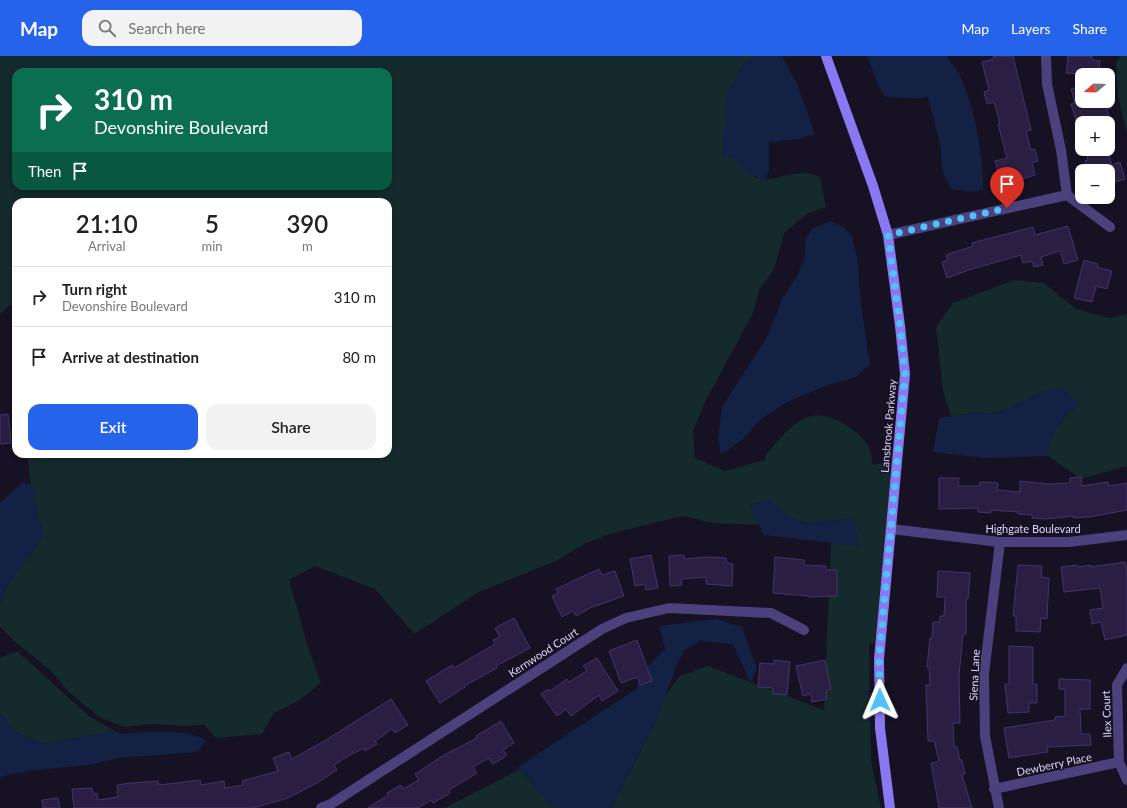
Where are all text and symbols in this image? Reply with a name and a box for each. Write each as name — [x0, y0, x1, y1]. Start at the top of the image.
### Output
search box — [82, 10, 362, 46]
text: Map — [20, 17, 58, 40]
icon: search — [96, 17, 118, 39]
text: Search here — [128, 19, 206, 37]
text: Map — [961, 20, 989, 37]
text: Layers — [1011, 20, 1051, 37]
text: Share — [1073, 20, 1107, 37]
north arrow — [1075, 68, 1115, 108]
map controls — [1075, 68, 1115, 204]
text: 310 m — [94, 82, 173, 116]
icon: right — [28, 84, 80, 136]
text: Devonshire Boulevard — [94, 116, 268, 138]
button: + — [1075, 116, 1115, 156]
icon: arrive — [69, 160, 91, 182]
text: Then — [28, 162, 61, 180]
button: − — [1075, 164, 1115, 204]
pin — [990, 167, 1024, 208]
icon: arrive — [996, 173, 1018, 195]
text: 21:10 — [76, 209, 138, 238]
text: 5 — [205, 209, 219, 238]
text: 390 — [286, 209, 328, 238]
text: Arrival — [88, 238, 125, 254]
text: min — [201, 238, 223, 254]
text: m — [302, 238, 313, 254]
text: Turn right — [62, 280, 127, 298]
icon: right — [28, 286, 50, 308]
text: 310 m — [334, 288, 376, 306]
text: Devonshire Boulevard — [62, 298, 188, 314]
icon: arrive — [28, 346, 50, 368]
text: Arrive at destination — [62, 348, 199, 366]
text: 80 m — [342, 348, 376, 366]
street label: Lansbrook Parkway — [877, 378, 899, 473]
button: Exit — [28, 404, 198, 450]
button: Share — [206, 404, 376, 450]
street label: Highgate Boulevard — [985, 522, 1081, 535]
street label: Kernwood Court — [506, 625, 580, 679]
street label: Siena Lane — [966, 649, 982, 701]
position arrow — [859, 679, 901, 721]
street label: Ilex Court — [1099, 690, 1113, 738]
street label: Dewberry Place — [1015, 750, 1093, 778]

